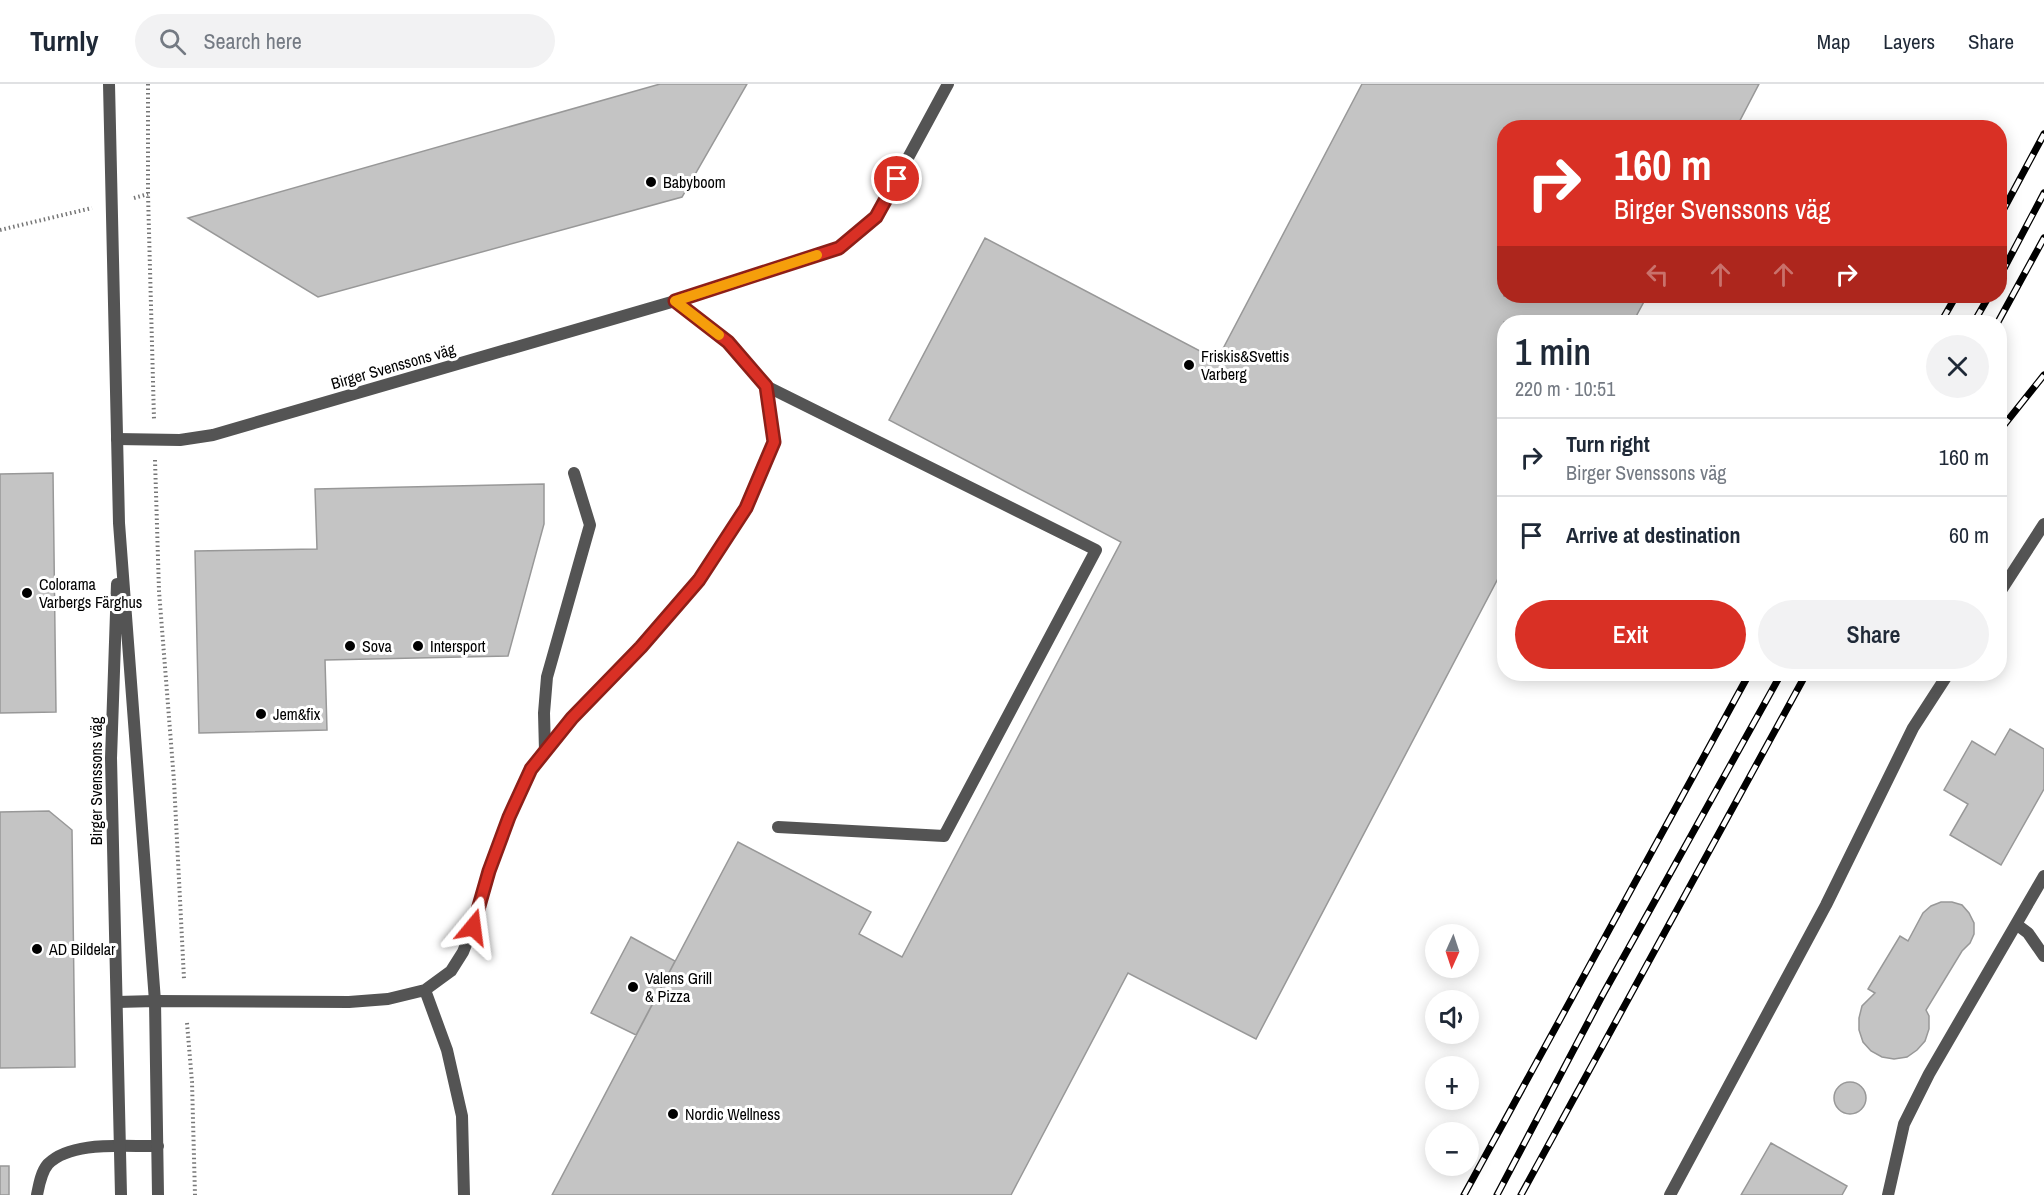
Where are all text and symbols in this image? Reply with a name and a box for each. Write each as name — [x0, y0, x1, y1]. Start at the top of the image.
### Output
search box — [135, 14, 555, 68]
text: Turnly — [30, 22, 99, 60]
icon: search — [156, 25, 189, 58]
text: Search here — [204, 26, 302, 56]
text: Map — [1817, 27, 1850, 56]
text: Layers — [1883, 27, 1935, 56]
text: Share — [1968, 27, 2014, 56]
text: 160 m — [1614, 137, 1712, 193]
icon: right — [1515, 144, 1593, 222]
pin — [871, 153, 922, 204]
icon: arrive — [880, 162, 913, 195]
place label: Babyboom — [663, 171, 726, 193]
marker: Babyboom — [644, 175, 658, 189]
text: Birger Svenssons väg — [1614, 191, 1831, 227]
icon: left — [1641, 258, 1674, 291]
icon: ahead — [1704, 258, 1737, 291]
icon: ahead — [1767, 258, 1800, 291]
icon: right — [1830, 258, 1863, 291]
text: 1 min — [1515, 328, 1591, 376]
button: close — [1926, 335, 1989, 398]
street label: Birger Svenssons väg — [328, 338, 458, 394]
place label: Friskis&Svettis Varberg — [1201, 345, 1289, 385]
marker: Friskis&Svettis Varberg — [1182, 358, 1196, 372]
text: 220 m · 10:51 — [1515, 375, 1615, 402]
text: Turn right — [1566, 429, 1650, 459]
icon: right — [1515, 441, 1548, 474]
text: 160 m — [1939, 442, 1989, 472]
text: Birger Svenssons väg — [1566, 459, 1726, 486]
icon: arrive — [1515, 519, 1548, 552]
text: Arrive at destination — [1566, 520, 1740, 550]
text: 60 m — [1949, 520, 1989, 550]
place label: Colorama Varbergs Färghus — [39, 573, 142, 613]
marker: Colorama Varbergs Färghus — [20, 586, 34, 600]
button: Exit — [1515, 600, 1746, 669]
button: Share — [1758, 600, 1989, 669]
place label: Sova — [362, 635, 393, 657]
place label: Intersport — [430, 635, 486, 657]
marker: Sova — [343, 639, 357, 653]
marker: Intersport — [411, 639, 425, 653]
place label: Jem&fix — [273, 703, 321, 725]
marker: Jem&fix — [254, 707, 268, 721]
street label: Birger Svenssons väg — [85, 716, 107, 845]
position arrow — [441, 895, 505, 959]
north arrow — [1425, 924, 1479, 978]
map controls — [1425, 924, 1479, 1176]
place label: AD Bildelar — [48, 938, 116, 960]
marker: AD Bildelar — [30, 942, 44, 956]
place label: Valens Grill & Pizza — [645, 967, 712, 1007]
marker: Valens Grill & Pizza — [626, 980, 640, 994]
button: sound — [1425, 990, 1479, 1044]
button: + — [1425, 1056, 1479, 1110]
place label: Nordic Wellness — [685, 1103, 780, 1125]
marker: Nordic Wellness — [666, 1107, 680, 1121]
button: − — [1425, 1122, 1479, 1176]

